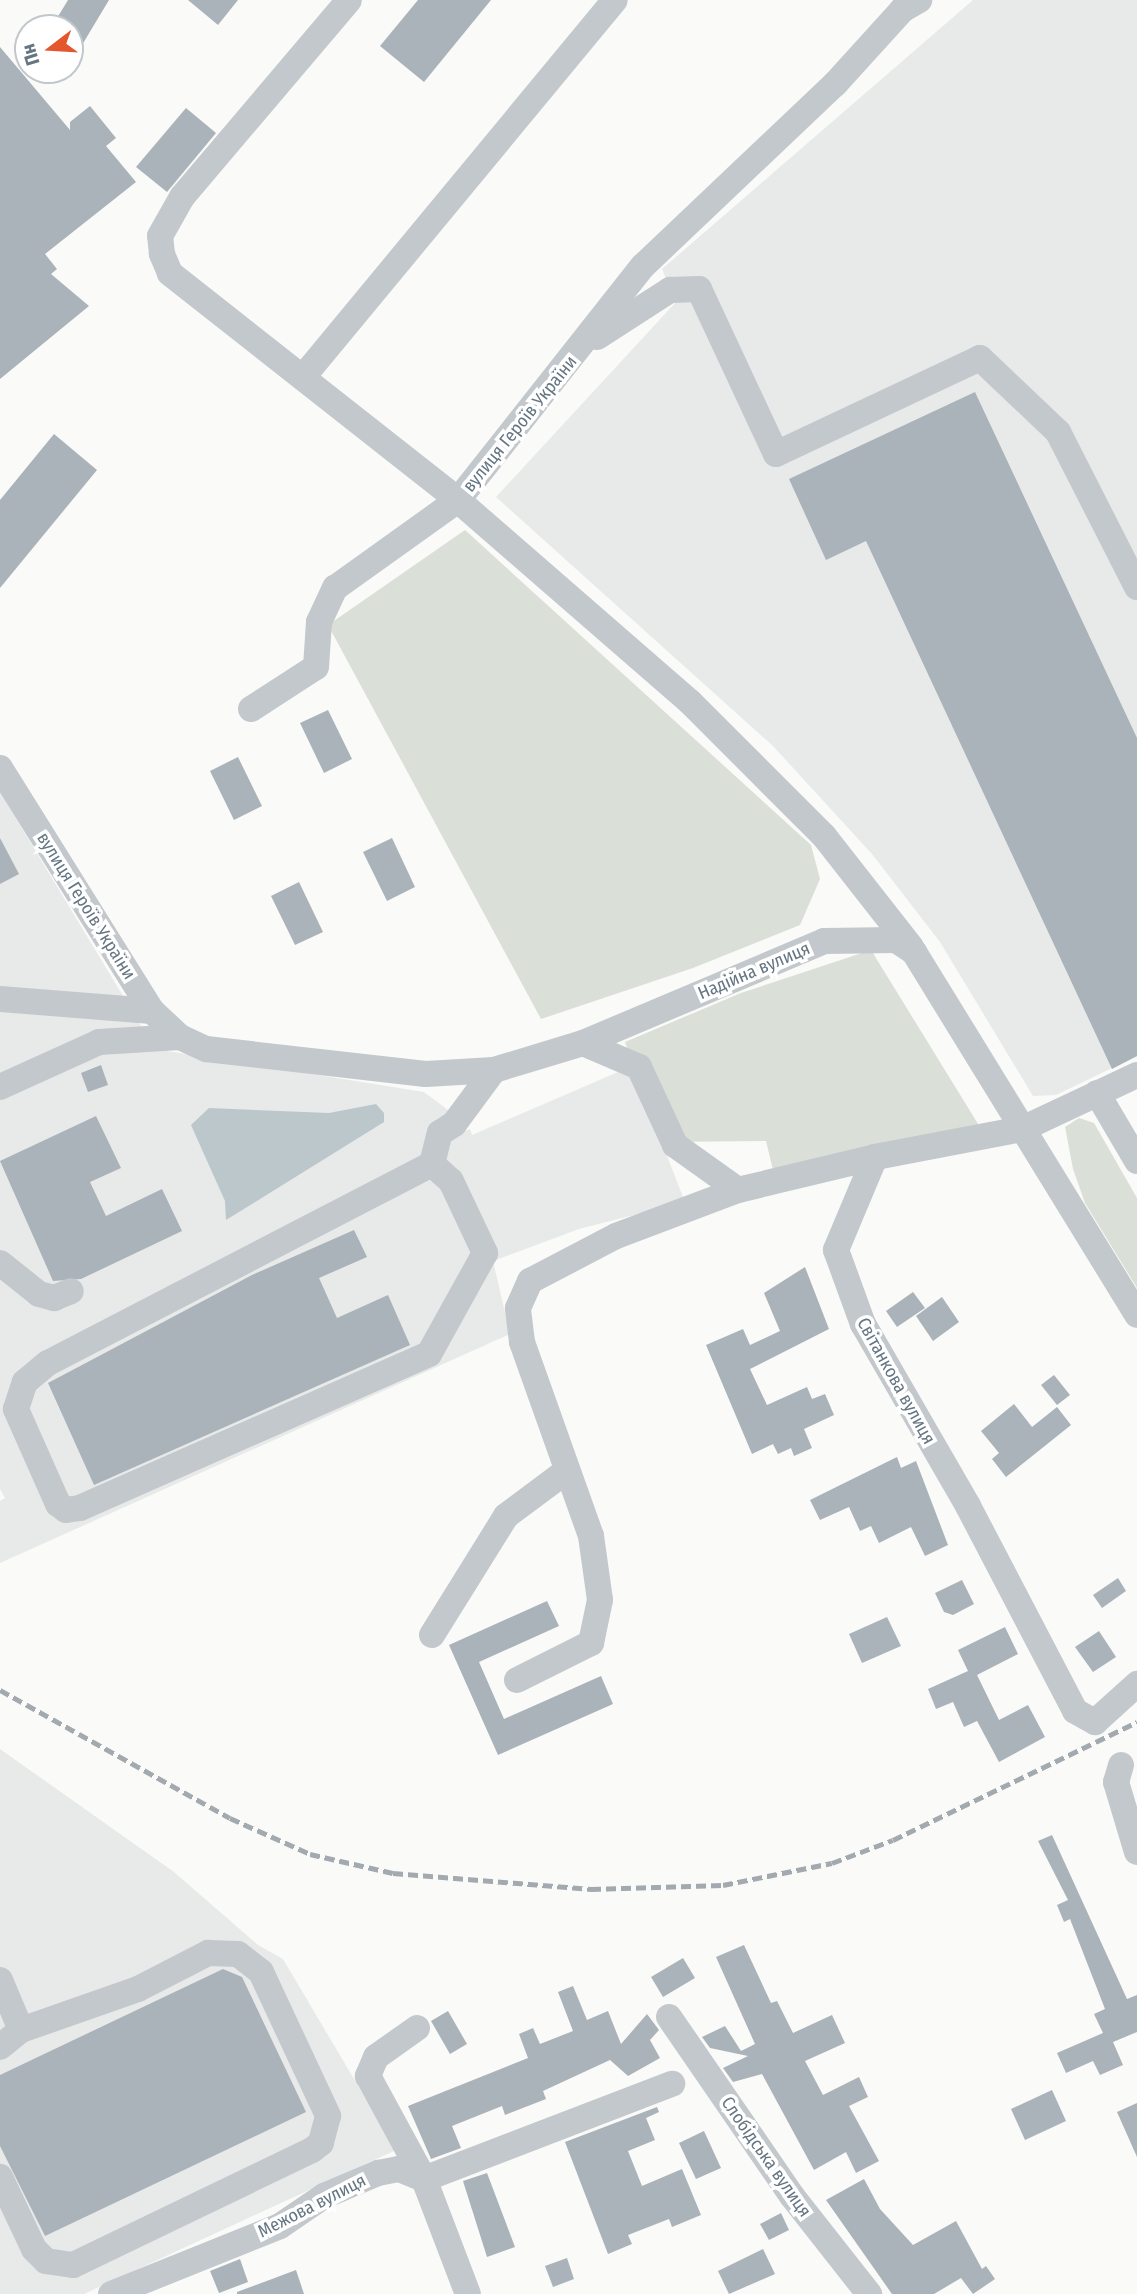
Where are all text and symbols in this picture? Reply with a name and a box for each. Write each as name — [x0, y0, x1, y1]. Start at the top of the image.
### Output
north arrow — [14, 14, 84, 84]
text: Пн — [16, 41, 44, 68]
street label: вулиця Героїв України — [458, 351, 582, 497]
street label: вулиця Героїв України — [32, 829, 140, 983]
street label: Надійна вулиця — [695, 938, 813, 1004]
street label: Світанкова вулиця — [852, 1314, 940, 1448]
street label: Слобідська вулиця — [716, 2093, 816, 2221]
street label: Межова вулиця — [254, 2170, 370, 2242]

